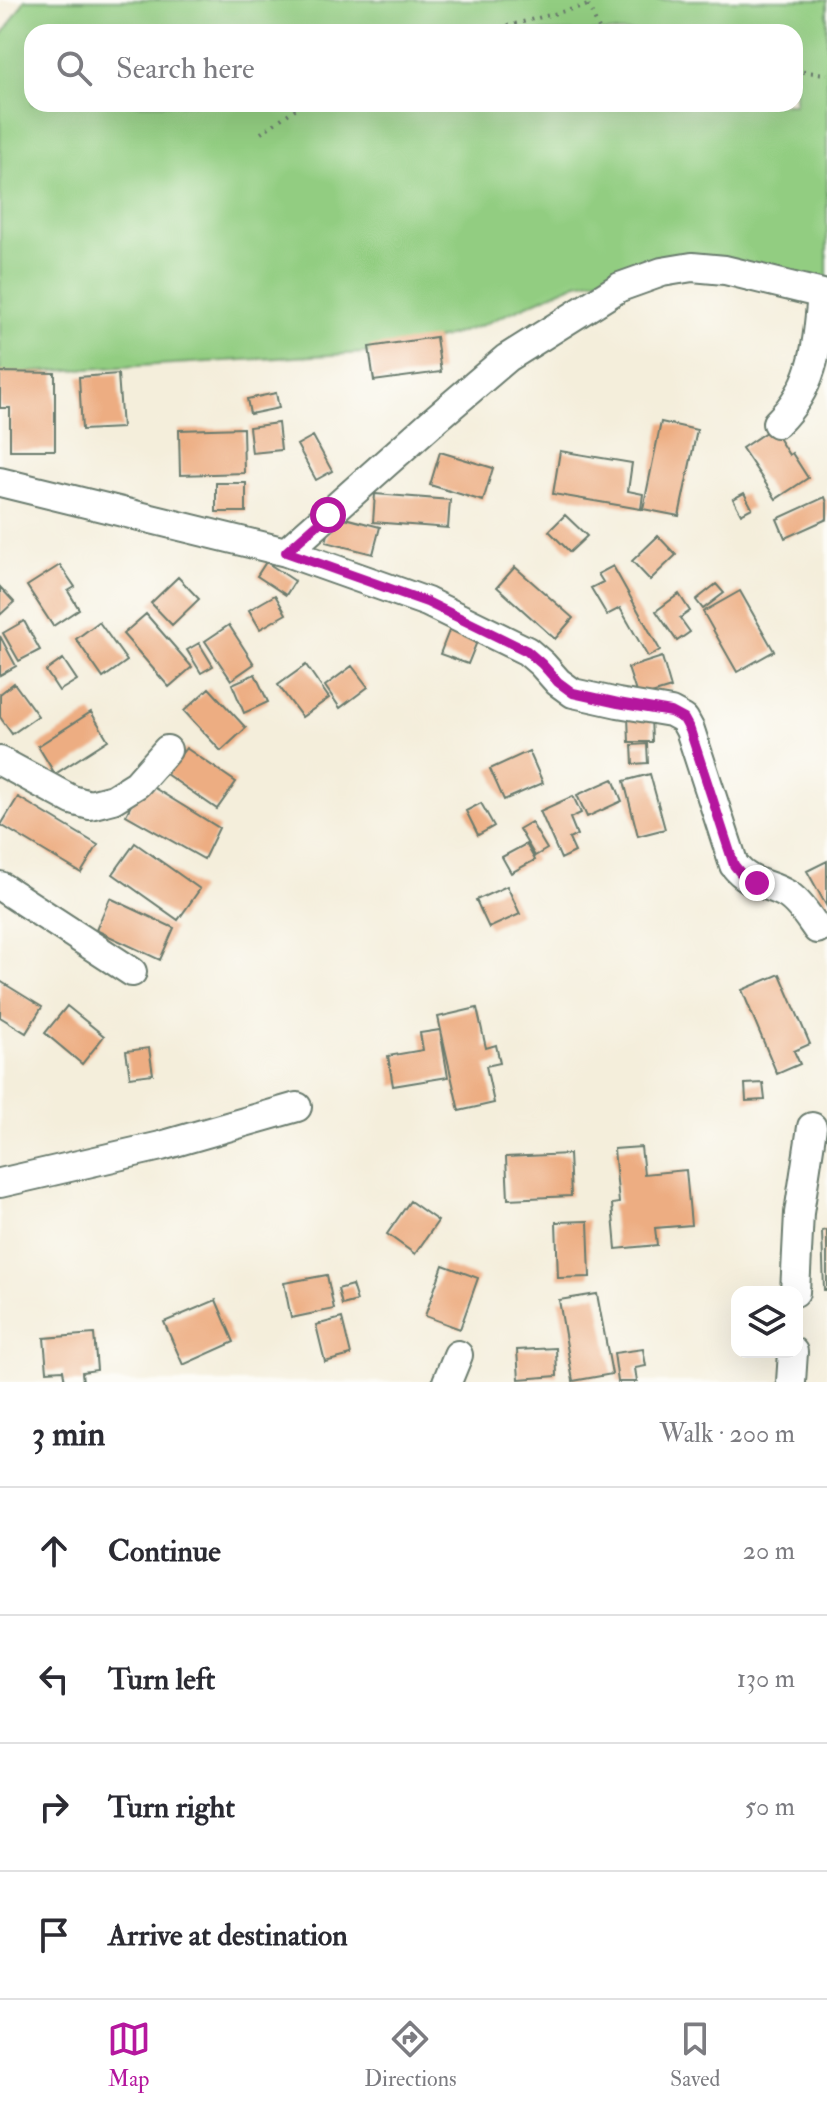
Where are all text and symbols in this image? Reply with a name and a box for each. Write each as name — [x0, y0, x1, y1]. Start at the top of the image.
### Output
search box — [24, 24, 803, 112]
icon: search — [52, 46, 96, 90]
text: Search here — [116, 50, 255, 87]
route start — [310, 497, 346, 533]
route end — [739, 865, 775, 901]
map controls — [731, 1286, 803, 1358]
button: layers — [731, 1286, 803, 1358]
text: 3 min — [32, 1413, 105, 1456]
text: Walk · 200 m — [659, 1418, 795, 1450]
icon: ahead — [32, 1529, 76, 1573]
text: Continue — [108, 1533, 221, 1570]
text: 20 m — [743, 1535, 795, 1567]
icon: left — [32, 1657, 76, 1701]
text: Turn left — [108, 1661, 215, 1698]
text: 130 m — [737, 1663, 795, 1695]
icon: right — [32, 1785, 76, 1829]
text: Turn right — [108, 1789, 235, 1826]
text: 50 m — [745, 1791, 795, 1823]
icon: arrive — [32, 1913, 76, 1957]
text: Arrive at destination — [108, 1917, 348, 1954]
tab: Map — [107, 2017, 151, 2093]
tab: Directions — [364, 2017, 457, 2093]
tab: Saved — [670, 2017, 720, 2093]

